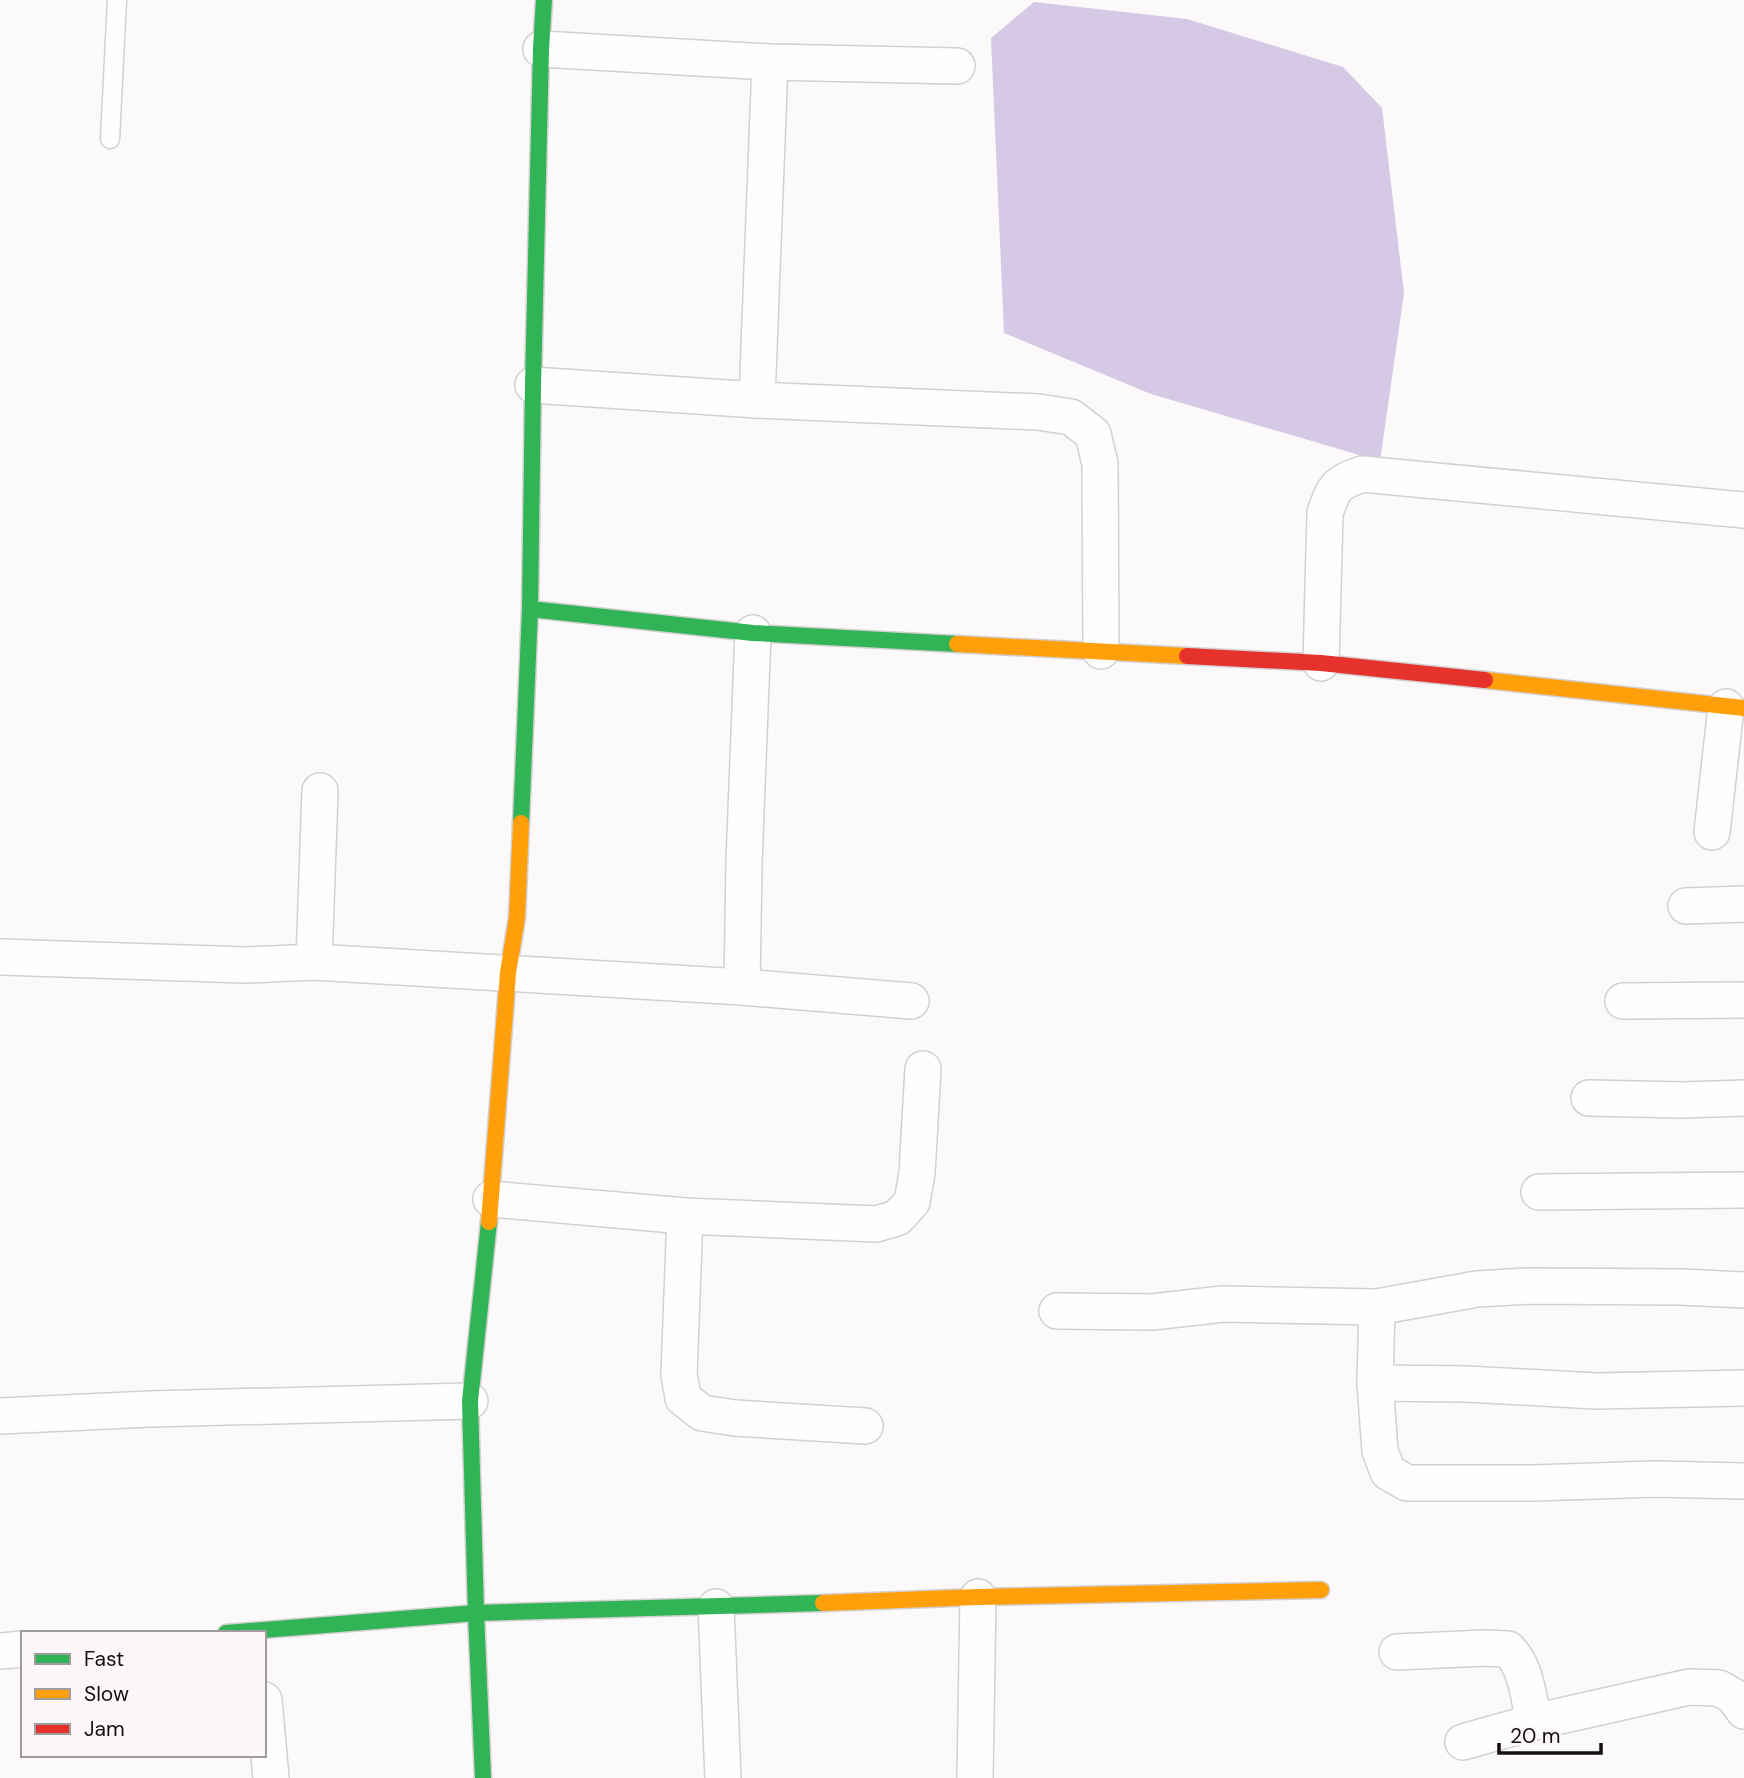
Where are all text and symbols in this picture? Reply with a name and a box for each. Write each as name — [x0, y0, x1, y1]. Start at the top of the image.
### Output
legend — [21, 1631, 266, 1757]
text: Fast — [84, 1645, 124, 1673]
text: Slow — [84, 1680, 129, 1708]
scale bar — [1499, 1712, 1600, 1756]
text: Jam — [84, 1715, 125, 1743]
text: 20 m — [1510, 1722, 1561, 1750]

